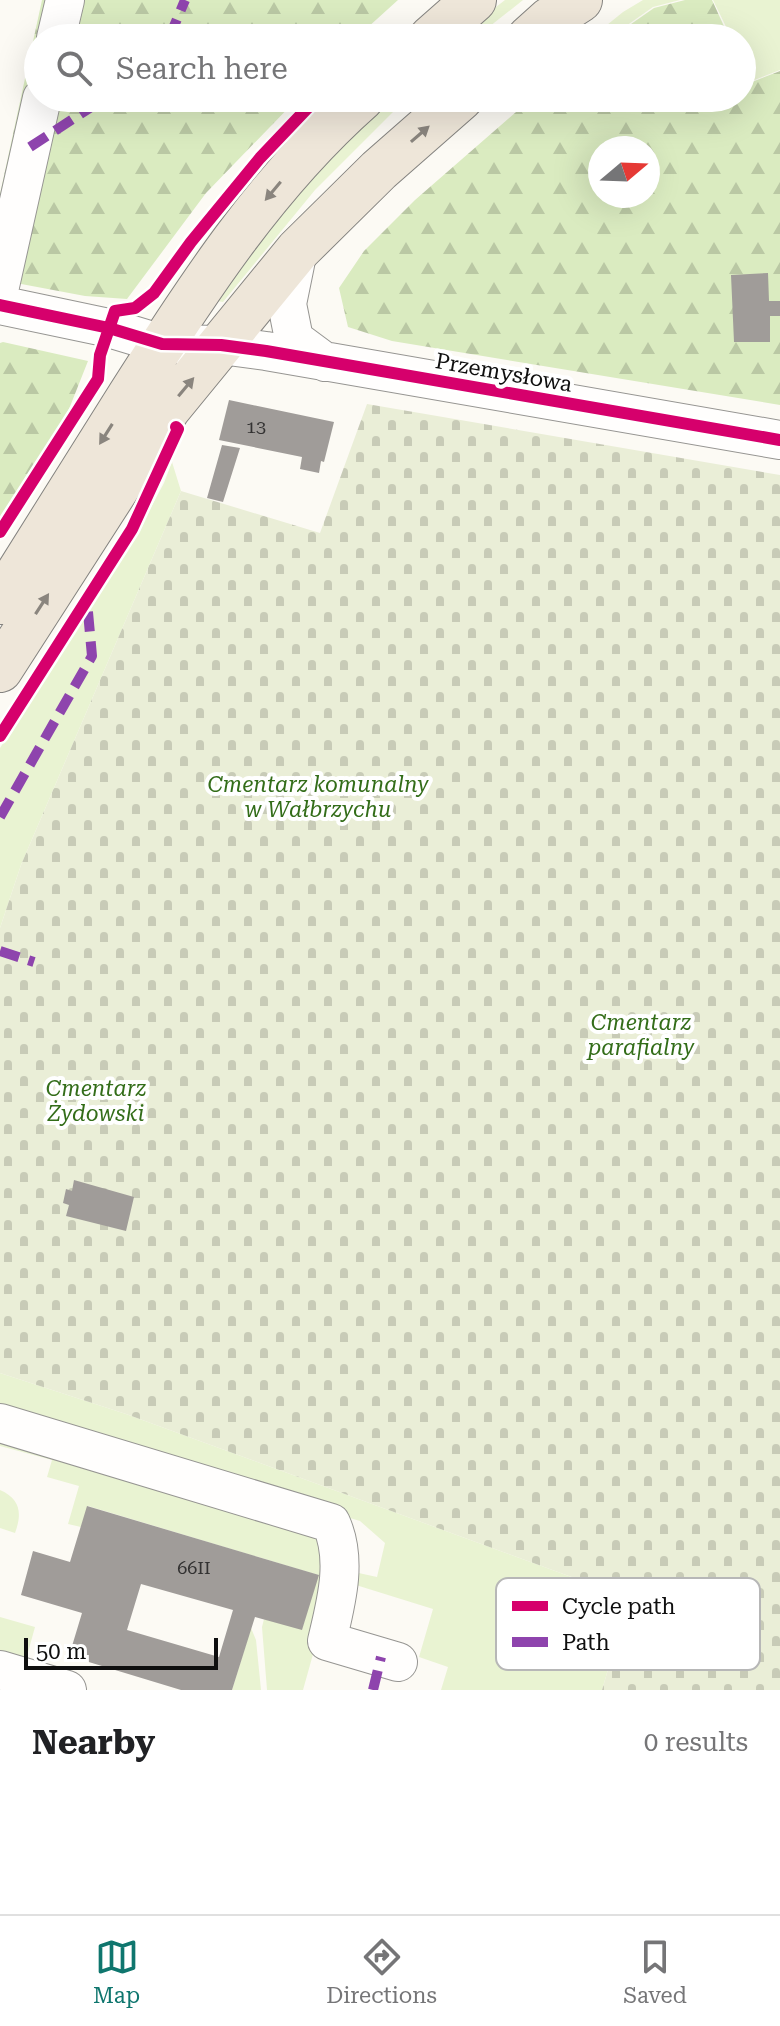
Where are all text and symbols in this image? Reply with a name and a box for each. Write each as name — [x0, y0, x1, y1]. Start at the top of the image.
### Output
search box — [24, 24, 756, 112]
icon: search — [52, 46, 96, 90]
text: Search here — [116, 51, 288, 86]
one-way arrow — [409, 126, 429, 143]
north arrow — [588, 136, 660, 208]
one-way arrow — [265, 181, 282, 201]
street label: Przemysłowa — [433, 348, 574, 397]
one-way arrow — [177, 378, 194, 398]
house number: 13 — [246, 416, 266, 437]
one-way arrow — [99, 423, 113, 445]
one-way arrow — [35, 593, 49, 615]
park label: Cmentarz komunalny w Wałbrzychu — [207, 772, 429, 822]
park label: Cmentarz parafialny — [586, 1010, 695, 1060]
park label: Cmentarz Żydowski — [46, 1076, 146, 1126]
house number: 66II — [177, 1557, 211, 1578]
legend — [496, 1578, 760, 1670]
text: Cycle path — [562, 1594, 676, 1619]
text: Path — [562, 1630, 610, 1655]
scale bar — [24, 1634, 218, 1670]
text: 50 m — [36, 1639, 86, 1664]
text: Nearby — [32, 1722, 155, 1762]
text: 0 results — [644, 1727, 748, 1757]
tab: Map — [93, 1935, 140, 2008]
tab: Directions — [326, 1935, 437, 2008]
tab: Saved — [623, 1935, 687, 2008]

